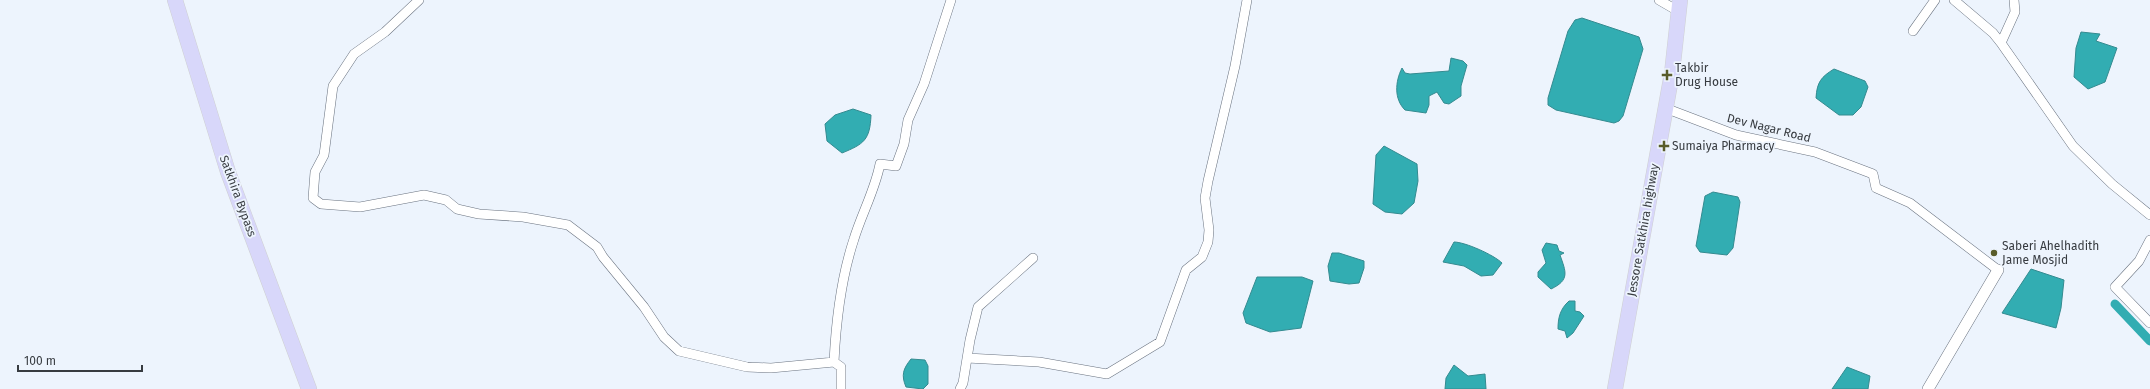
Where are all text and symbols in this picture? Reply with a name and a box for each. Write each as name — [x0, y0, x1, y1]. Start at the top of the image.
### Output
place label: Takbir Drug House — [1675, 61, 1738, 89]
marker: Takbir Drug House — [1662, 70, 1672, 80]
street label: Dev Nagar Road — [1726, 111, 1812, 145]
place label: Sumaiya Pharmacy — [1672, 139, 1775, 153]
marker: Sumaiya Pharmacy — [1659, 141, 1669, 151]
street label: Satkhira Bypass — [217, 153, 259, 239]
street label: Jessore Satkhira highway — [1624, 162, 1662, 297]
place label: Saberi Ahelhadith Jame Mosjid — [2002, 239, 2099, 267]
marker: Saberi Ahelhadith Jame Mosjid — [1989, 248, 1999, 258]
scale bar — [18, 347, 142, 373]
text: 100 m — [24, 354, 56, 368]

